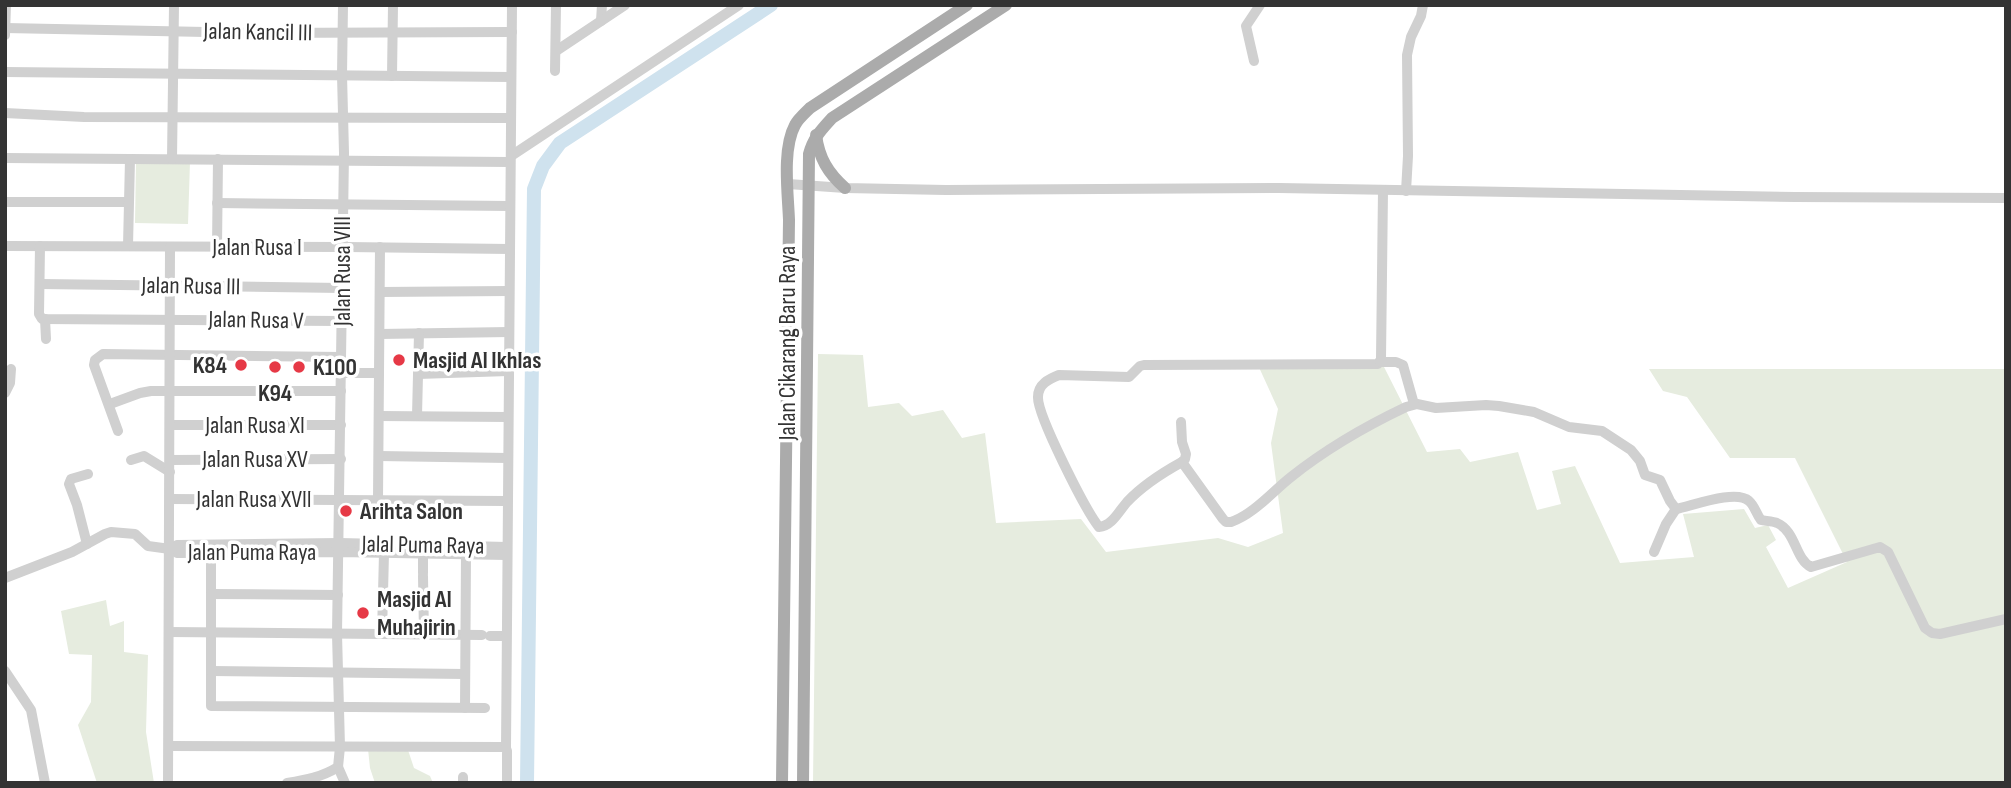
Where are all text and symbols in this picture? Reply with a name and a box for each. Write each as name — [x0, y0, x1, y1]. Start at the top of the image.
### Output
street label: Jalan Kancil III — [202, 17, 313, 47]
street label: Jalan Rusa VIII — [328, 216, 357, 327]
street label: Jalan Rusa I — [211, 233, 302, 262]
street label: Jalan Cikarang Baru Raya — [773, 246, 802, 441]
street label: Jalan Rusa III — [140, 271, 241, 301]
street label: Jalan Rusa V — [207, 305, 304, 335]
place label: Masjid Al Ikhlas — [413, 346, 541, 375]
place label: K84 — [193, 351, 227, 380]
marker: Masjid Al Ikhlas — [391, 352, 407, 368]
place label: K100 — [313, 353, 357, 382]
marker: K84 — [233, 357, 249, 373]
marker: K94 — [267, 359, 283, 375]
marker: K100 — [291, 359, 307, 375]
place label: K94 — [258, 379, 292, 408]
street label: Jalan Rusa XI — [204, 411, 305, 440]
street label: Jalan Rusa XV — [201, 445, 308, 474]
street label: Jalan Rusa XVII — [195, 485, 312, 514]
place label: Arihta Salon — [359, 497, 463, 526]
marker: Arihta Salon — [338, 503, 354, 519]
street label: Jalal Puma Raya — [360, 529, 485, 561]
street label: Jalan Puma Raya — [187, 538, 316, 567]
place label: Masjid Al Muhajirin — [377, 585, 456, 642]
marker: Masjid Al Muhajirin — [355, 605, 371, 621]

